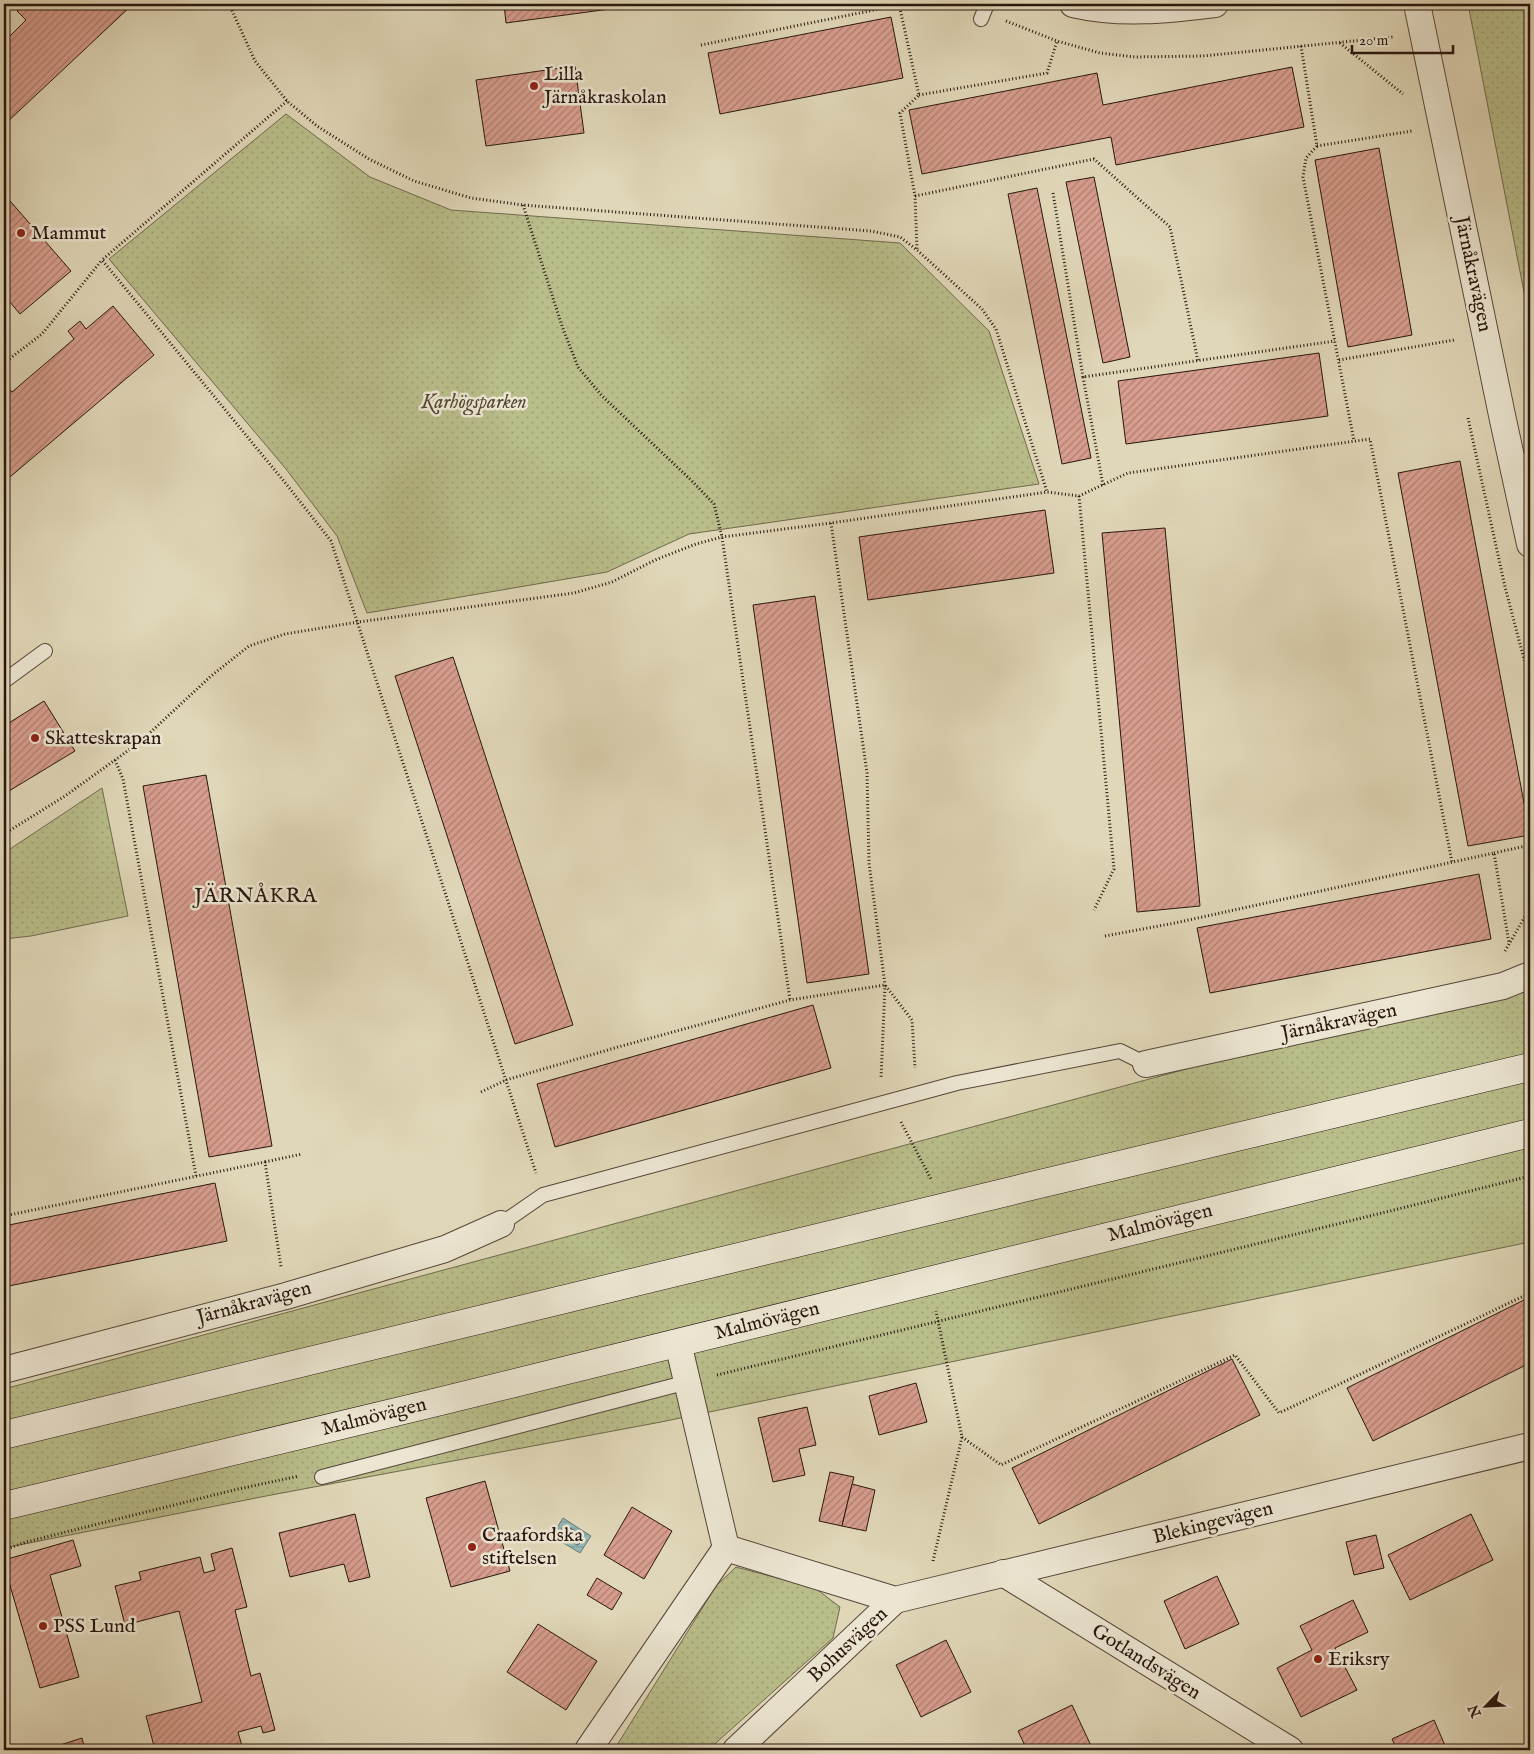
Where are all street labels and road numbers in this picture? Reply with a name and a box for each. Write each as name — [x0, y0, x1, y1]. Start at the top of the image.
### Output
street label: Järnåkravägen — [1448, 212, 1498, 334]
street label: Järnåkravägen — [1277, 997, 1399, 1047]
street label: Malmövägen — [1105, 1198, 1215, 1248]
street label: Järnåkravägen — [192, 1276, 314, 1331]
street label: Malmövägen — [712, 1296, 822, 1346]
street label: Malmövägen — [319, 1392, 429, 1442]
street label: Blekingevägen — [1150, 1496, 1276, 1550]
street label: Bohusvägen — [803, 1602, 893, 1688]
street label: Gotlandsvägen — [1087, 1618, 1206, 1706]

